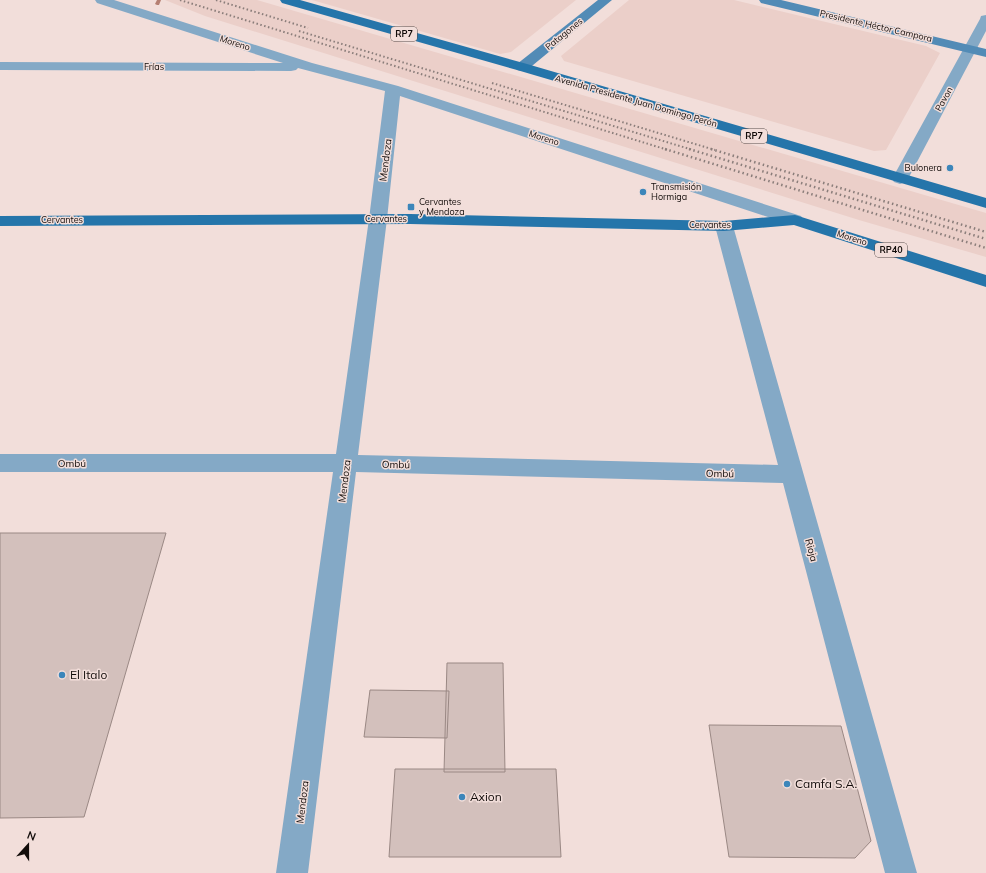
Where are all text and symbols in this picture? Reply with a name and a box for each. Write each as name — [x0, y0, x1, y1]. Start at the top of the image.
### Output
street label: Presidente Héctor Campora — [819, 7, 933, 44]
street label: Patagones — [543, 15, 585, 52]
road number: RP7 — [391, 27, 417, 41]
street label: Moreno — [219, 32, 252, 53]
street label: Frías — [144, 61, 164, 72]
street label: Avenida Presidente Juan Domingo Perón — [554, 72, 719, 129]
street label: Pavon — [932, 85, 955, 113]
street label: Moreno — [528, 127, 561, 148]
road number: RP7 — [741, 129, 767, 143]
street label: Mendoza — [376, 138, 395, 182]
place label: Bulonera — [905, 162, 942, 173]
marker: Bulonera — [945, 163, 955, 173]
place label: Transmisión Hormiga — [651, 181, 701, 202]
marker: Transmisión Hormiga — [638, 187, 648, 197]
place label: Cervantes y Mendoza — [419, 196, 465, 218]
marker: Cervantes y Mendoza — [406, 202, 416, 212]
street label: Cervantes — [365, 213, 407, 224]
street label: Cervantes — [41, 214, 83, 225]
street label: Cervantes — [689, 219, 731, 230]
street label: Moreno — [836, 227, 869, 248]
road number: RP40 — [875, 243, 907, 257]
street label: Ombú — [58, 457, 86, 470]
street label: Ombú — [382, 458, 410, 471]
street label: Mendoza — [335, 459, 354, 503]
street label: Ombú — [706, 467, 734, 480]
street label: Rioja — [802, 537, 821, 563]
place label: El Italo — [70, 667, 107, 682]
marker: El Italo — [57, 670, 67, 680]
place label: Camfa S.A. — [795, 776, 857, 791]
marker: Camfa S.A. — [782, 779, 792, 789]
street label: Mendoza — [293, 780, 312, 824]
place label: Axion — [470, 789, 502, 804]
marker: Axion — [457, 792, 467, 802]
north arrow — [8, 825, 48, 865]
text: N — [25, 828, 38, 844]

